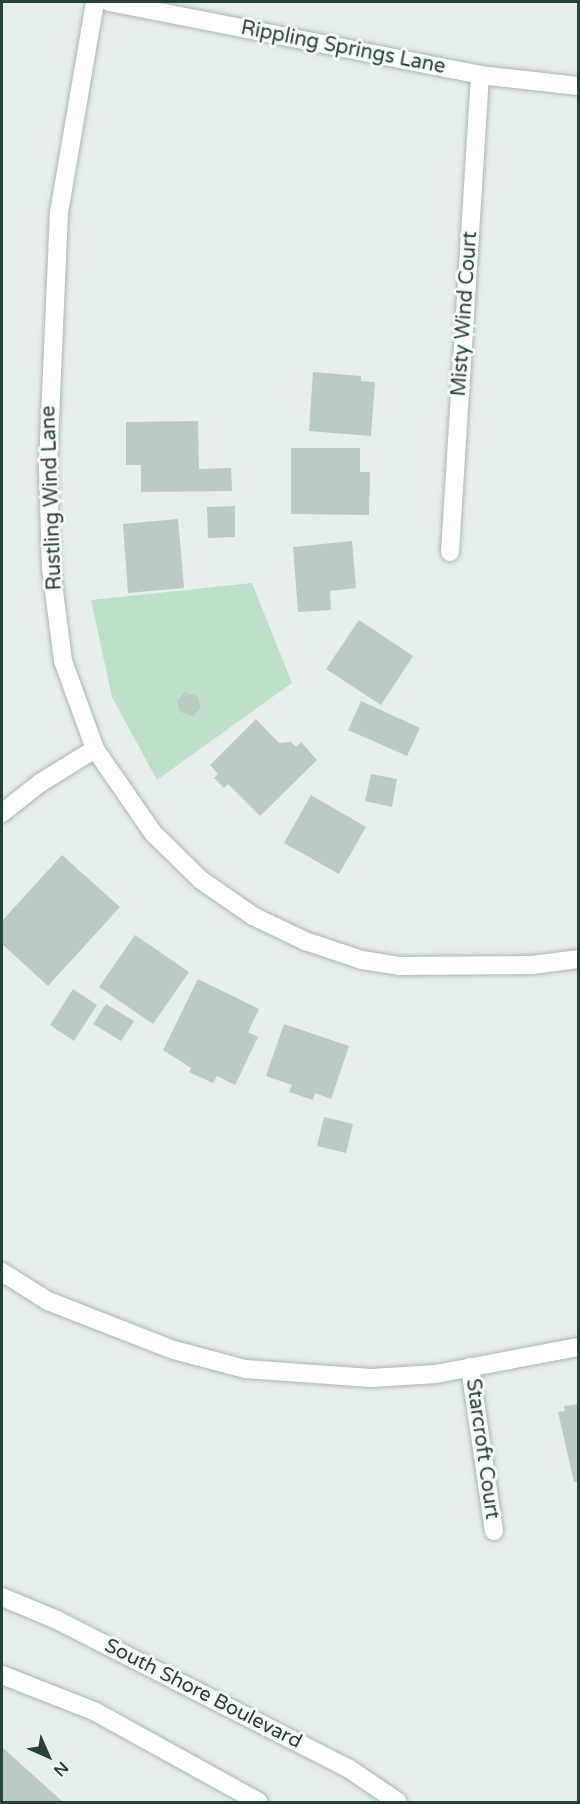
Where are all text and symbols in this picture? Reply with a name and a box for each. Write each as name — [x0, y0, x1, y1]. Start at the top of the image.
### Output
street label: Rippling Springs Lane — [239, 16, 447, 80]
street label: Misty Wind Court — [447, 231, 483, 397]
street label: Rustling Wind Lane — [37, 405, 67, 591]
street label: Starcroft Court — [460, 1377, 504, 1521]
street label: South Shore Boulevard — [100, 1634, 306, 1754]
north arrow — [18, 1726, 78, 1786]
text: N — [49, 1757, 72, 1780]

